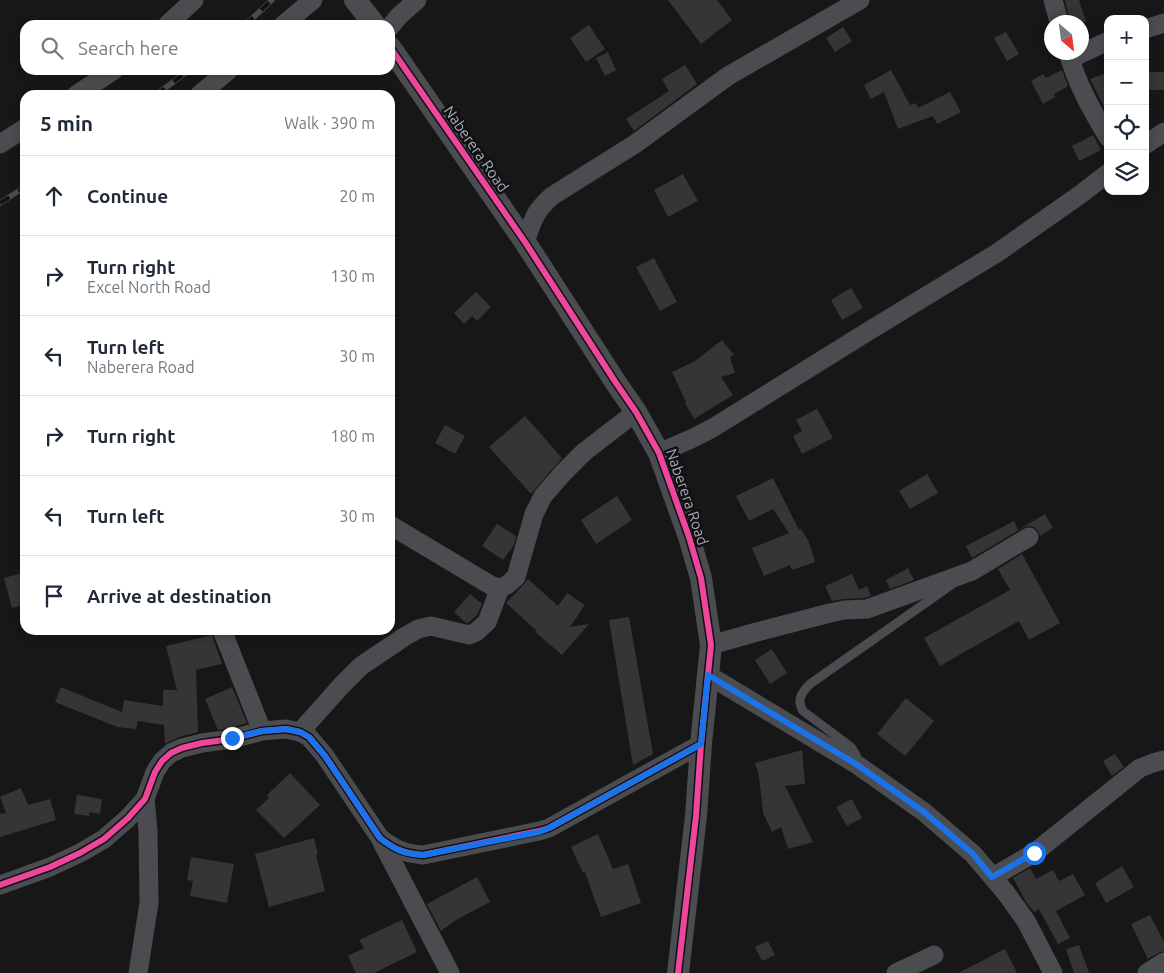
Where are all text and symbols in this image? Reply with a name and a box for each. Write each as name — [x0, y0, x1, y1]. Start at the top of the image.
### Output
north arrow — [1044, 15, 1089, 60]
map controls — [1104, 15, 1149, 195]
button: + — [1104, 15, 1149, 60]
search box — [20, 20, 395, 75]
icon: search — [38, 34, 66, 62]
text: Search here — [78, 37, 178, 59]
button: − — [1104, 60, 1149, 105]
street label: Naberera Road — [441, 103, 512, 195]
button: locate — [1104, 105, 1149, 150]
text: 5 min — [40, 111, 93, 135]
text: Walk · 390 m — [284, 114, 375, 132]
button: layers — [1104, 150, 1149, 195]
icon: ahead — [40, 182, 68, 210]
text: Continue — [87, 185, 168, 207]
text: 20 m — [339, 187, 375, 205]
text: Turn right — [87, 256, 175, 278]
icon: right — [40, 262, 68, 290]
text: 130 m — [330, 267, 375, 285]
text: Excel North Road — [87, 278, 211, 296]
text: Turn left — [87, 336, 165, 358]
icon: left — [40, 342, 68, 370]
text: 30 m — [339, 347, 375, 365]
text: Naberera Road — [87, 358, 195, 376]
icon: right — [40, 422, 68, 450]
text: Turn right — [87, 425, 175, 447]
text: 180 m — [330, 427, 375, 445]
street label: Naberera Road — [663, 446, 712, 547]
icon: left — [40, 502, 68, 530]
text: Turn left — [87, 505, 165, 527]
text: 30 m — [339, 507, 375, 525]
icon: arrive — [40, 582, 68, 610]
text: Arrive at destination — [87, 585, 272, 607]
route end — [221, 727, 244, 750]
route start — [1023, 842, 1046, 865]

